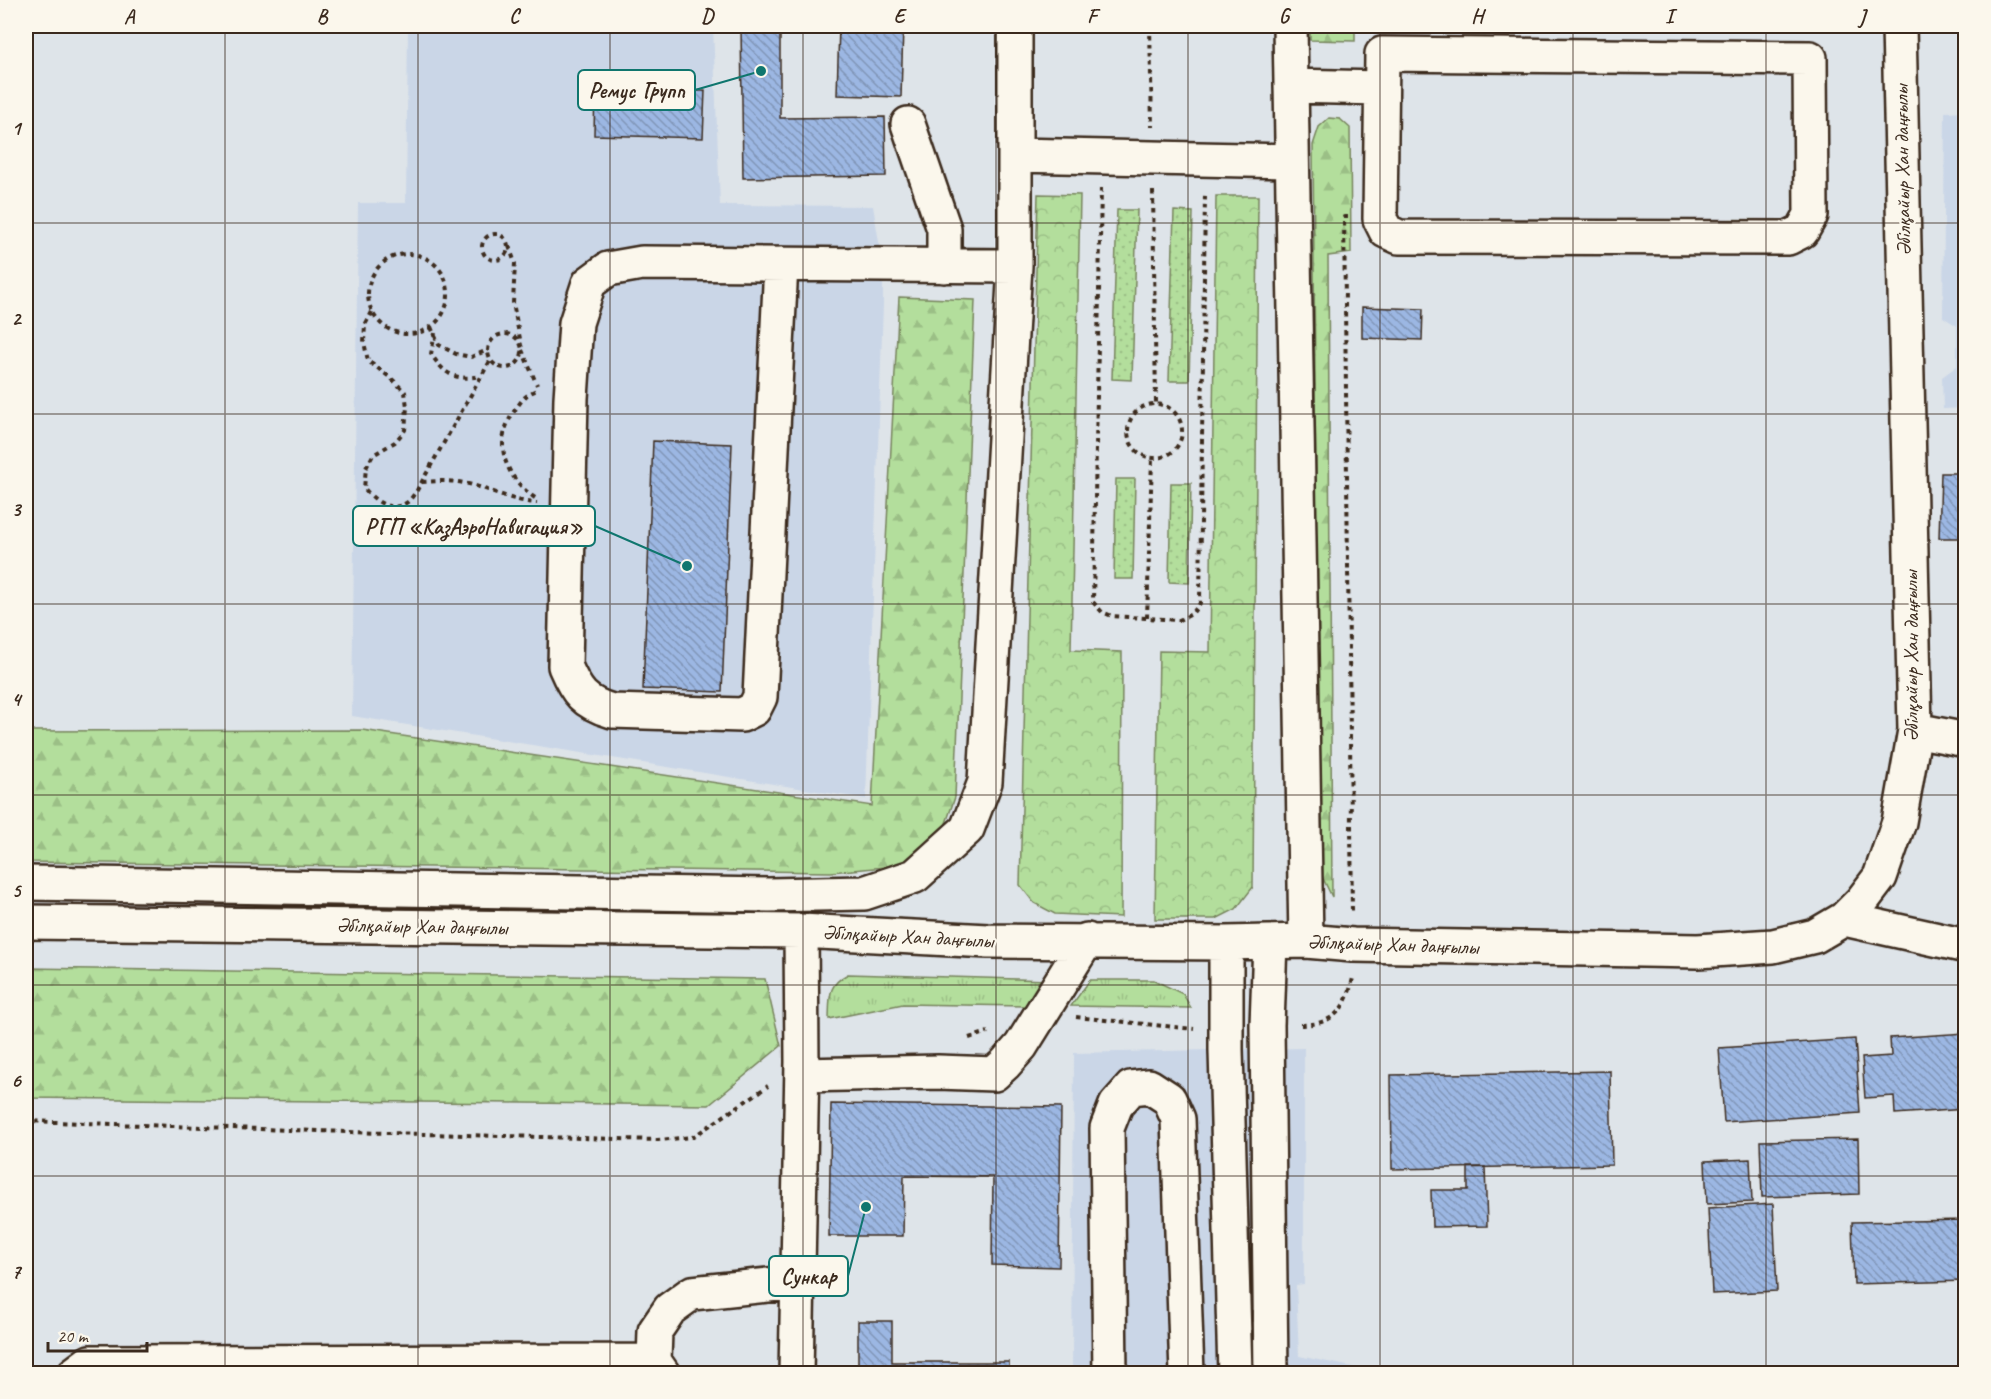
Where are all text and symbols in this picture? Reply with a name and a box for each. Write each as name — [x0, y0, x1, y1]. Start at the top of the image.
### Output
text: A — [124, 4, 136, 29]
text: B — [317, 4, 329, 29]
text: C — [509, 4, 521, 29]
text: D — [701, 4, 715, 29]
text: E — [894, 4, 908, 29]
text: F — [1087, 4, 1101, 29]
text: G — [1279, 4, 1292, 29]
text: H — [1471, 4, 1486, 29]
text: I — [1665, 4, 1678, 29]
text: J — [1857, 4, 1869, 29]
callout: Ремус Групп — [578, 70, 695, 110]
text: Ремус Групп — [589, 77, 685, 105]
street label: Әбілқайыр Хан даңғылы — [1887, 82, 1916, 256]
text: 1 — [12, 116, 23, 141]
text: 2 — [12, 306, 23, 331]
text: 3 — [12, 497, 23, 522]
callout: РГП «КазАэроНавигация» — [353, 506, 595, 546]
text: РГП «КазАэроНавигация» — [365, 513, 583, 542]
street label: Әбілқайыр Хан даңғылы — [1898, 569, 1924, 742]
text: 4 — [12, 687, 24, 712]
text: 5 — [12, 878, 23, 903]
street label: Әбілқайыр Хан даңғылы — [336, 912, 510, 941]
street label: Әбілқайыр Хан даңғылы — [822, 919, 996, 954]
street label: Әбілқайыр Хан даңғылы — [1307, 928, 1481, 960]
text: 6 — [11, 1068, 22, 1093]
callout: Сункар — [769, 1256, 848, 1296]
text: 7 — [12, 1259, 23, 1284]
text: Сункар — [781, 1263, 839, 1291]
scale bar — [48, 1315, 147, 1353]
text: 20 m — [57, 1325, 90, 1347]

